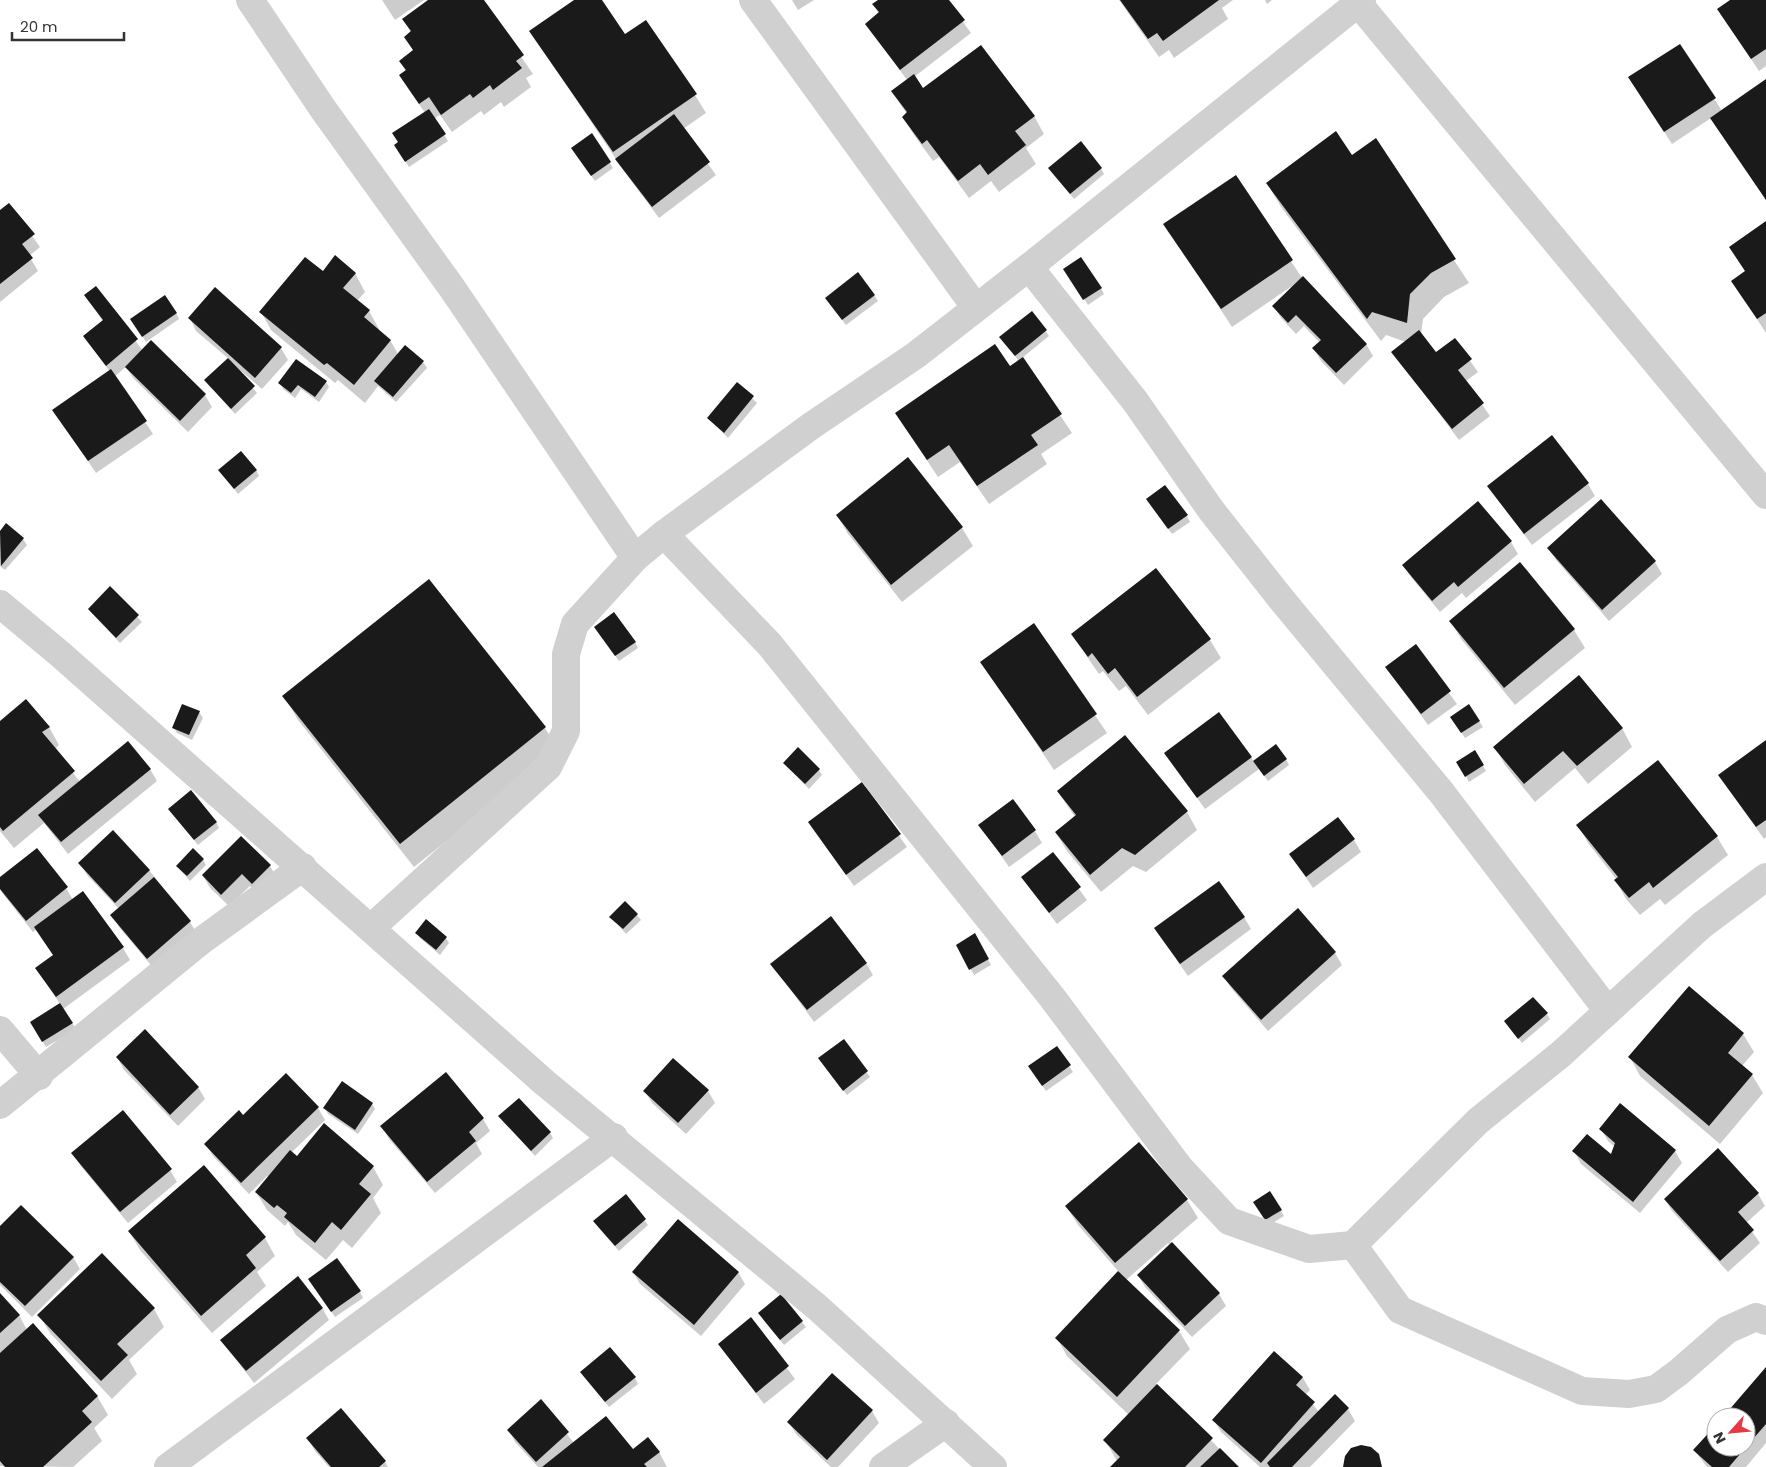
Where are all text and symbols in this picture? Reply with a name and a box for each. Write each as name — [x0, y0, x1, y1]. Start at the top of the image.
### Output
scale bar — [12, 10, 125, 42]
text: 20 m — [20, 16, 58, 37]
north arrow — [1706, 1407, 1756, 1457]
text: N — [1708, 1429, 1731, 1447]

